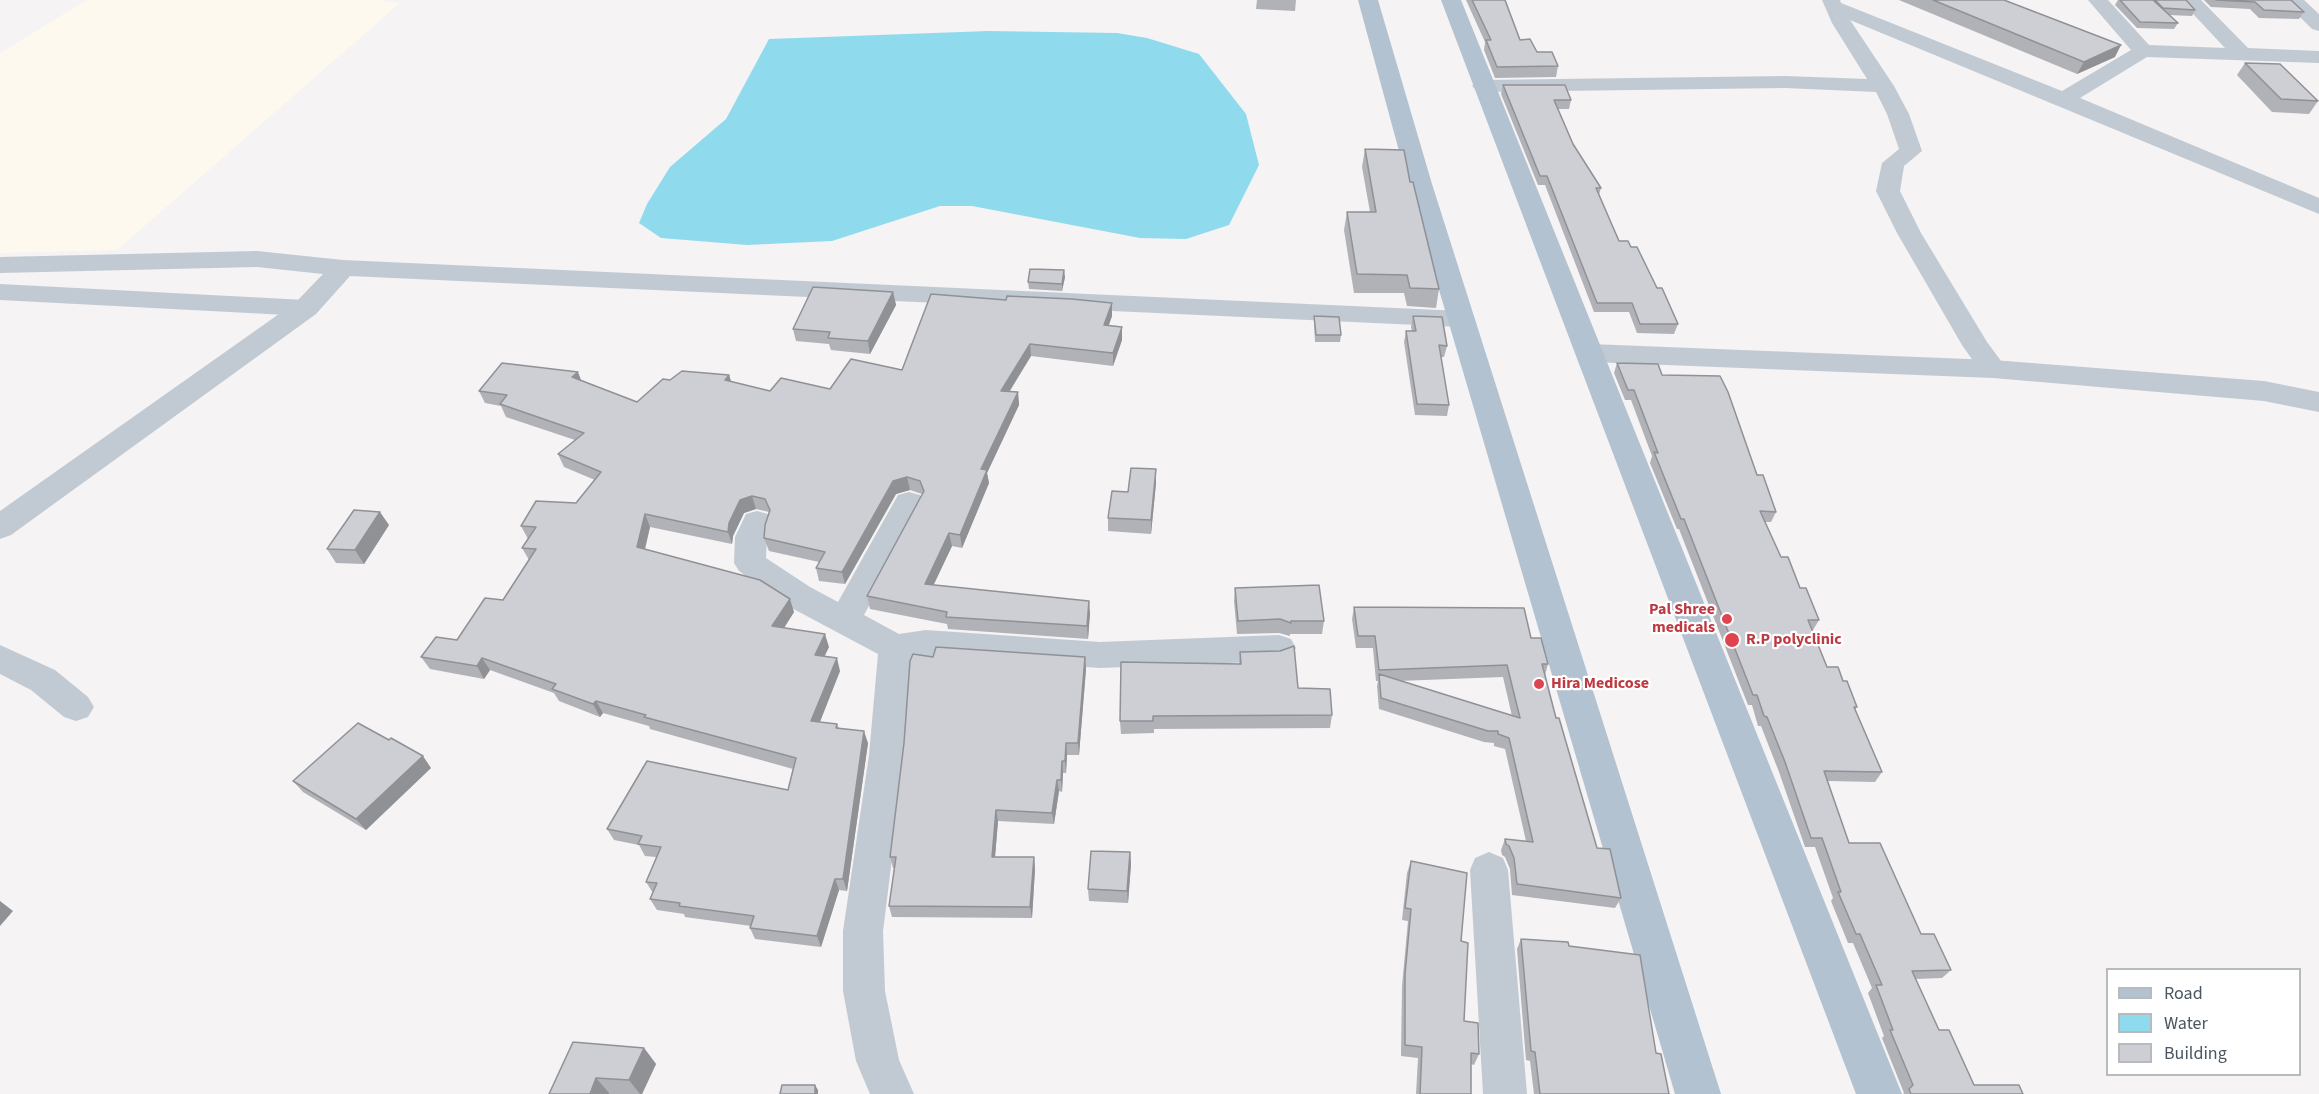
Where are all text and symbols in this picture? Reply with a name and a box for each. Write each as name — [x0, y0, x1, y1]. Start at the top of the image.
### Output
place label: Pal Shree medicals — [1649, 600, 1715, 638]
marker: Pal Shree medicals — [1720, 612, 1734, 626]
place label: R.P polyclinic — [1746, 630, 1842, 650]
marker: R.P polyclinic — [1723, 631, 1741, 649]
place label: Hira Medicose — [1551, 674, 1649, 694]
marker: Hira Medicose — [1532, 677, 1546, 691]
legend — [2106, 968, 2301, 1076]
text: Road — [2164, 981, 2203, 1006]
text: Water — [2164, 1011, 2208, 1036]
text: Building — [2164, 1041, 2227, 1066]

